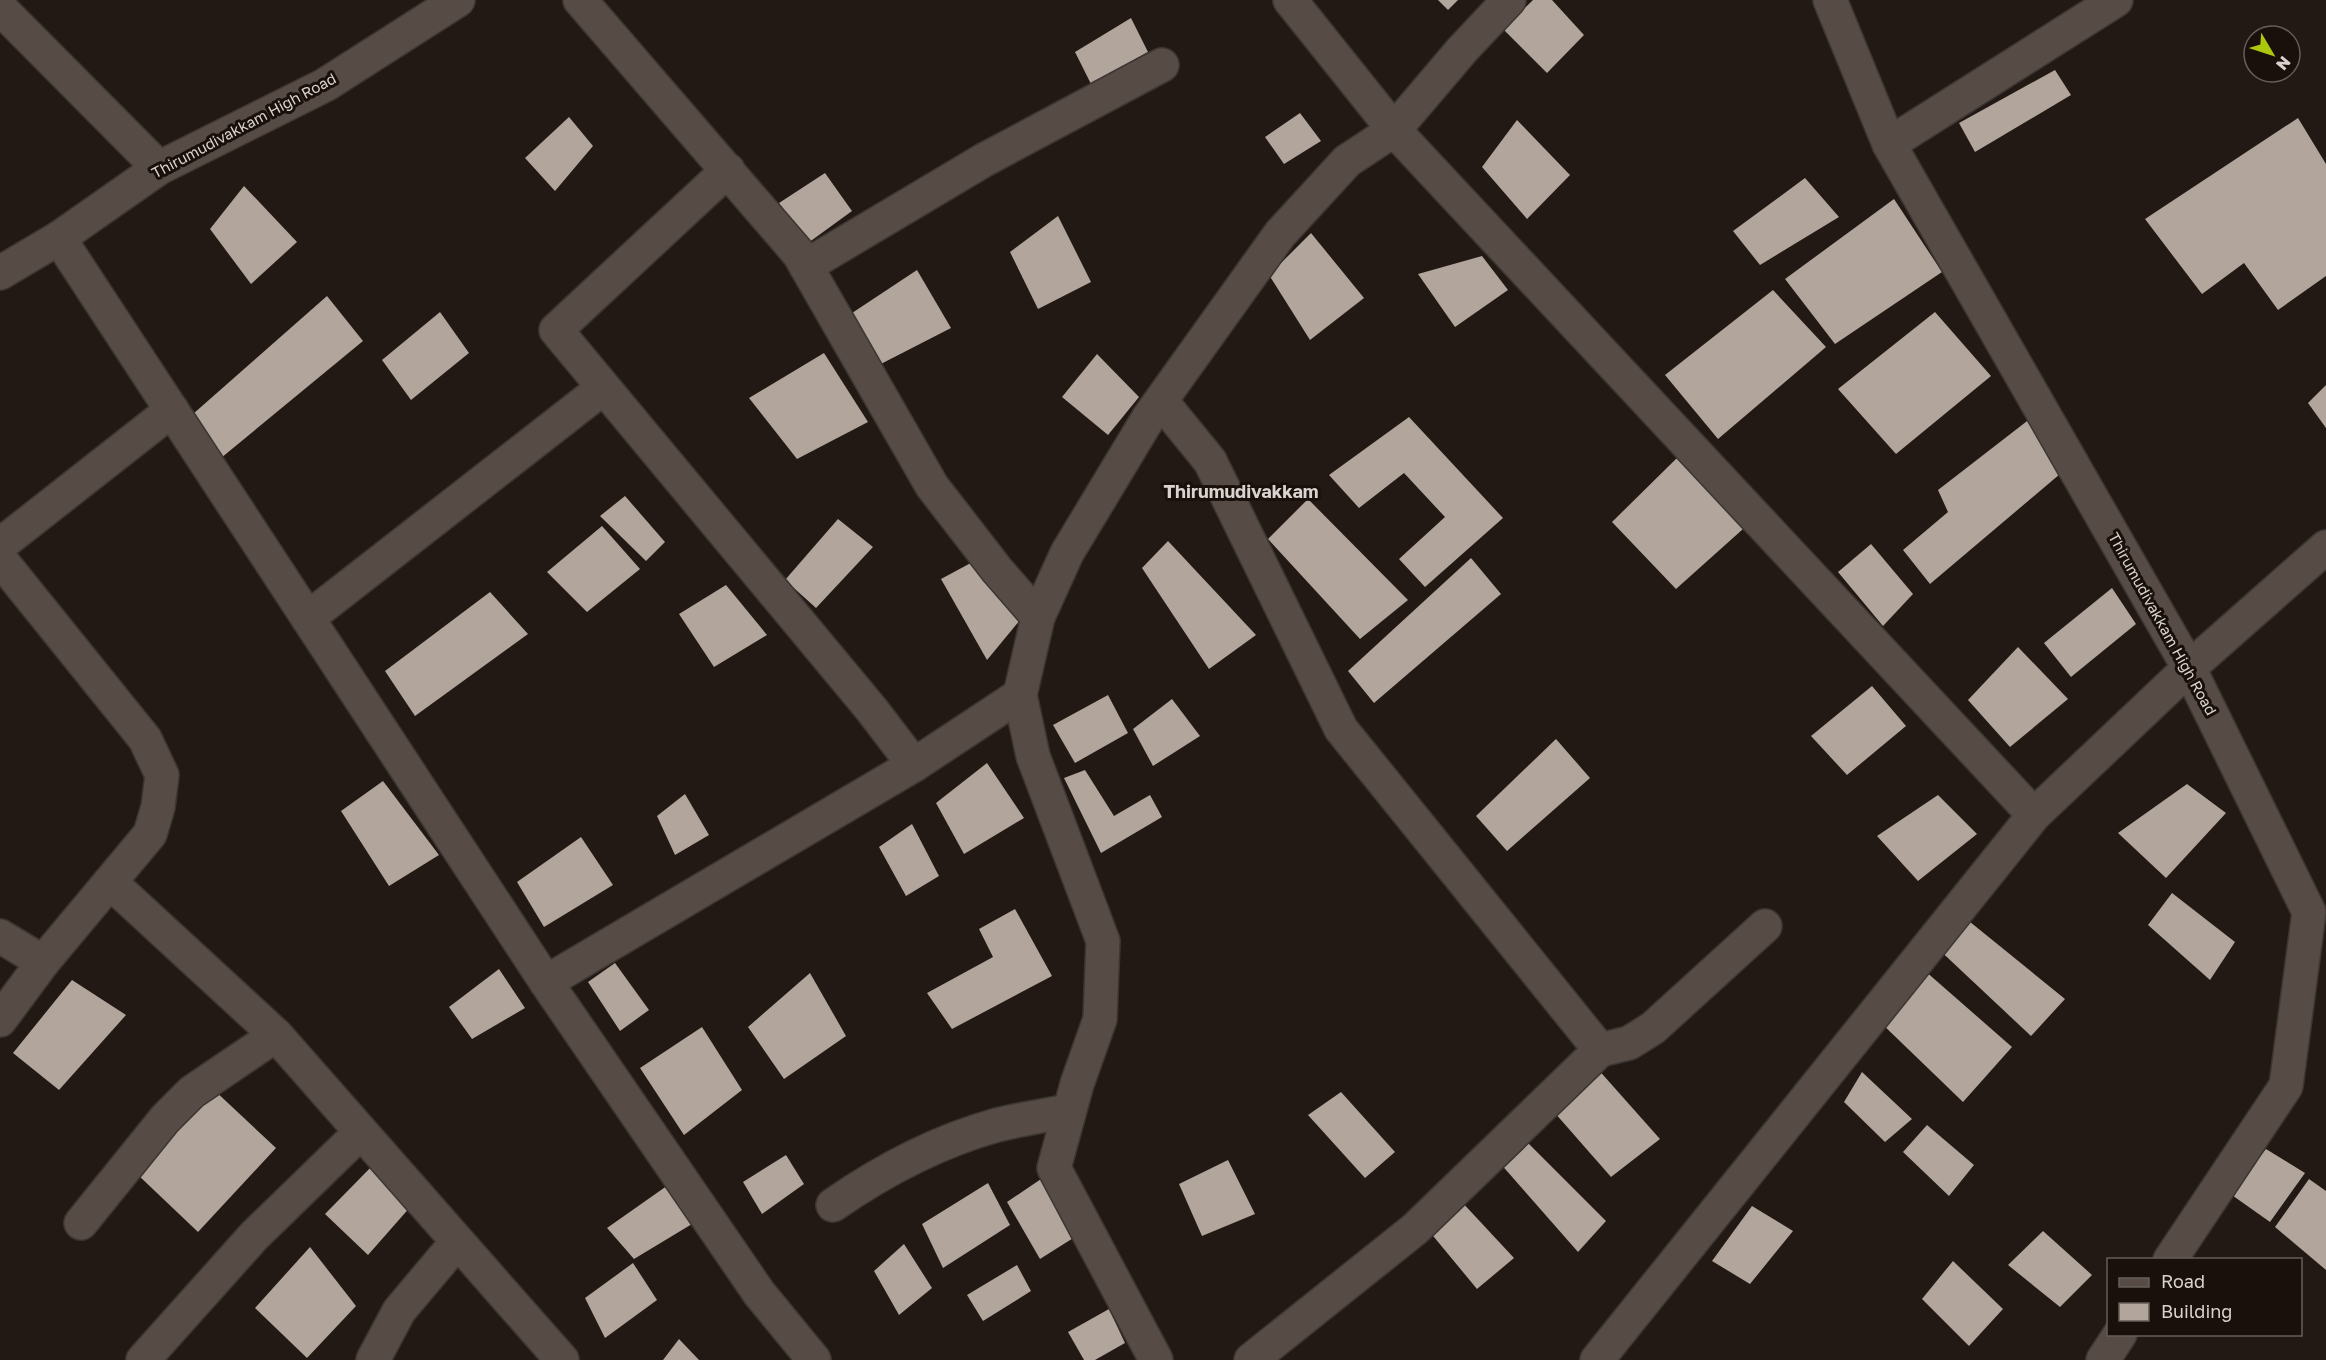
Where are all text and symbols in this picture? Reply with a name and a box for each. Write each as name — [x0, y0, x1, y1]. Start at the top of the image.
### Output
north arrow — [2242, 24, 2302, 84]
text: N — [2272, 52, 2295, 74]
street label: Thirumudivakkam High Road — [148, 69, 339, 181]
district label: Thirumudivakkam — [1163, 480, 1319, 502]
street label: Thirumudivakkam High Road — [2105, 529, 2221, 718]
legend — [2107, 1258, 2302, 1336]
text: Road — [2161, 1270, 2205, 1292]
text: Building — [2161, 1300, 2232, 1322]

